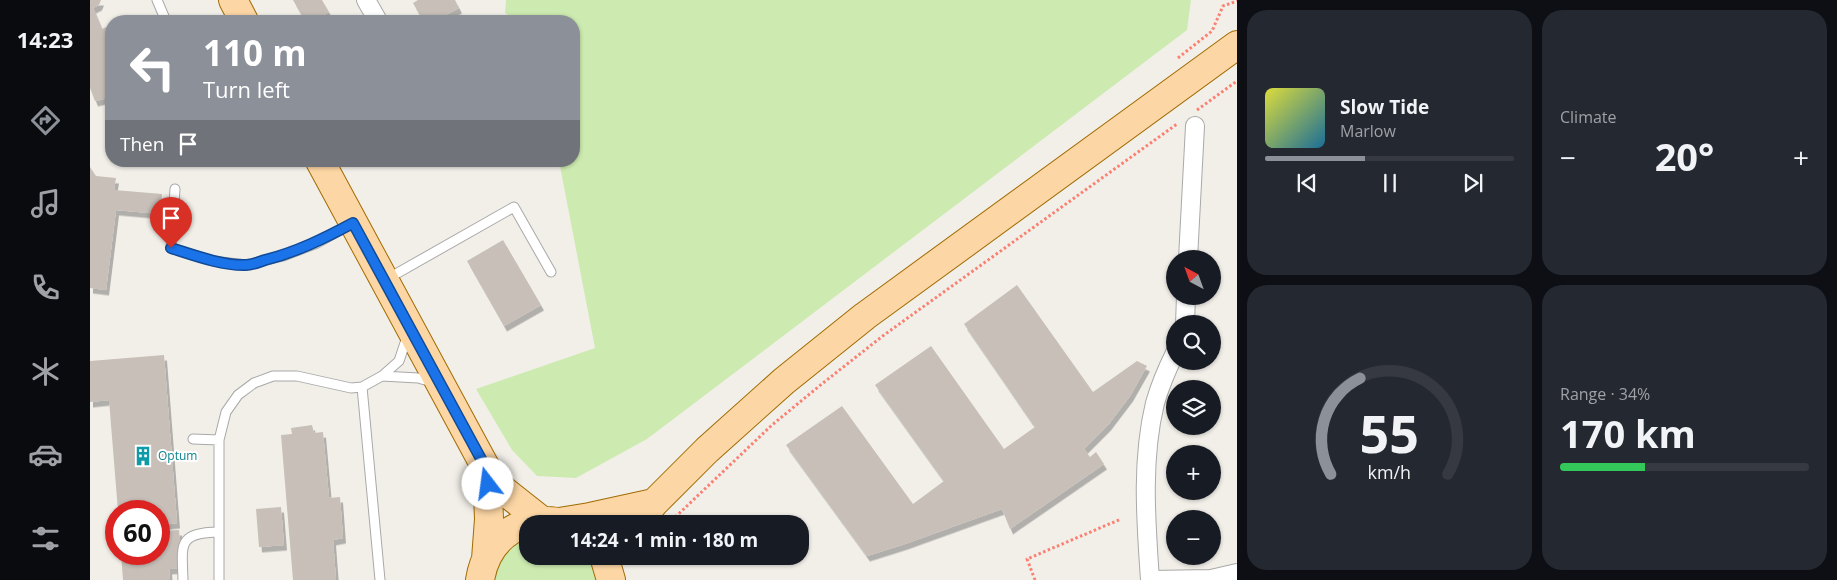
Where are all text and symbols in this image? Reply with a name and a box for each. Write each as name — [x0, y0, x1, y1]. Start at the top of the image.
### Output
text: 14:23 — [17, 24, 73, 54]
text: 110 m — [203, 29, 307, 76]
icon: left — [120, 35, 185, 100]
text: Turn left — [203, 74, 290, 104]
text: Slow Tide — [1340, 94, 1429, 120]
icon: directions — [28, 103, 63, 138]
text: Climate — [1560, 106, 1617, 128]
text: Marlow — [1340, 120, 1396, 142]
icon: arrive — [174, 130, 202, 158]
text: 20° — [1655, 130, 1714, 182]
text: Then — [120, 131, 164, 157]
text: − — [1560, 138, 1576, 176]
text: + — [1793, 138, 1809, 176]
icon: previous — [1293, 169, 1321, 197]
icon: pause — [1376, 169, 1404, 197]
icon: next — [1459, 169, 1487, 197]
icon: music — [28, 186, 63, 221]
pin — [150, 197, 192, 248]
icon: arrive — [157, 204, 185, 232]
north arrow — [1166, 250, 1221, 305]
map controls — [1166, 250, 1221, 565]
icon: phone — [28, 270, 63, 305]
button: search — [1166, 315, 1221, 370]
icon: climate — [28, 354, 63, 389]
button: layers — [1166, 380, 1221, 435]
text: Range · 34% — [1560, 383, 1650, 405]
text: 55 — [1360, 397, 1419, 468]
text: 170 km — [1560, 407, 1696, 459]
icon: car — [28, 437, 63, 472]
building icon: Optum — [132, 445, 154, 467]
button: + — [1166, 445, 1221, 500]
place label: Optum — [158, 447, 197, 464]
position arrow — [461, 457, 513, 509]
text: km/h — [1368, 460, 1411, 484]
speed limit sign: 60 — [105, 500, 170, 565]
button: − — [1166, 510, 1221, 565]
icon: filters — [28, 521, 63, 556]
text: 14:24 · 1 min · 180 m — [570, 527, 758, 553]

